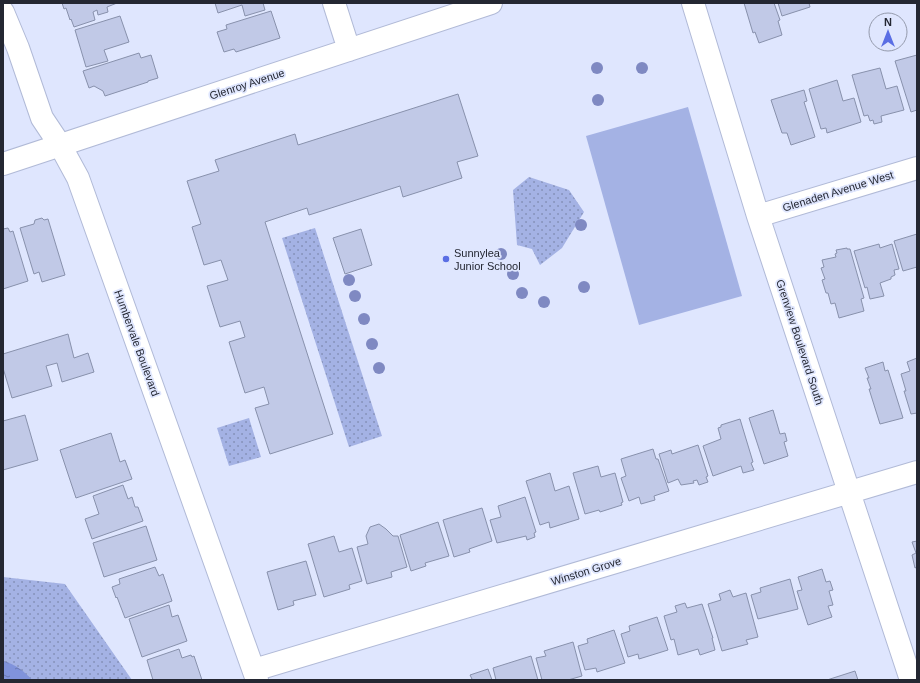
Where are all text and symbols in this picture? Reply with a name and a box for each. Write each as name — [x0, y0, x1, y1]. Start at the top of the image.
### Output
north arrow — [868, 12, 908, 52]
text: N — [884, 16, 892, 28]
street label: Glenroy Avenue — [208, 66, 286, 102]
street label: Glenaden Avenue West — [781, 168, 895, 214]
place label: Sunnylea Junior School — [454, 247, 521, 272]
marker: Sunnylea Junior School — [441, 254, 451, 264]
street label: Grenview Boulevard South — [774, 278, 826, 406]
street label: Humbervale Boulevard — [112, 288, 162, 398]
street label: Winston Grove — [549, 555, 623, 587]

